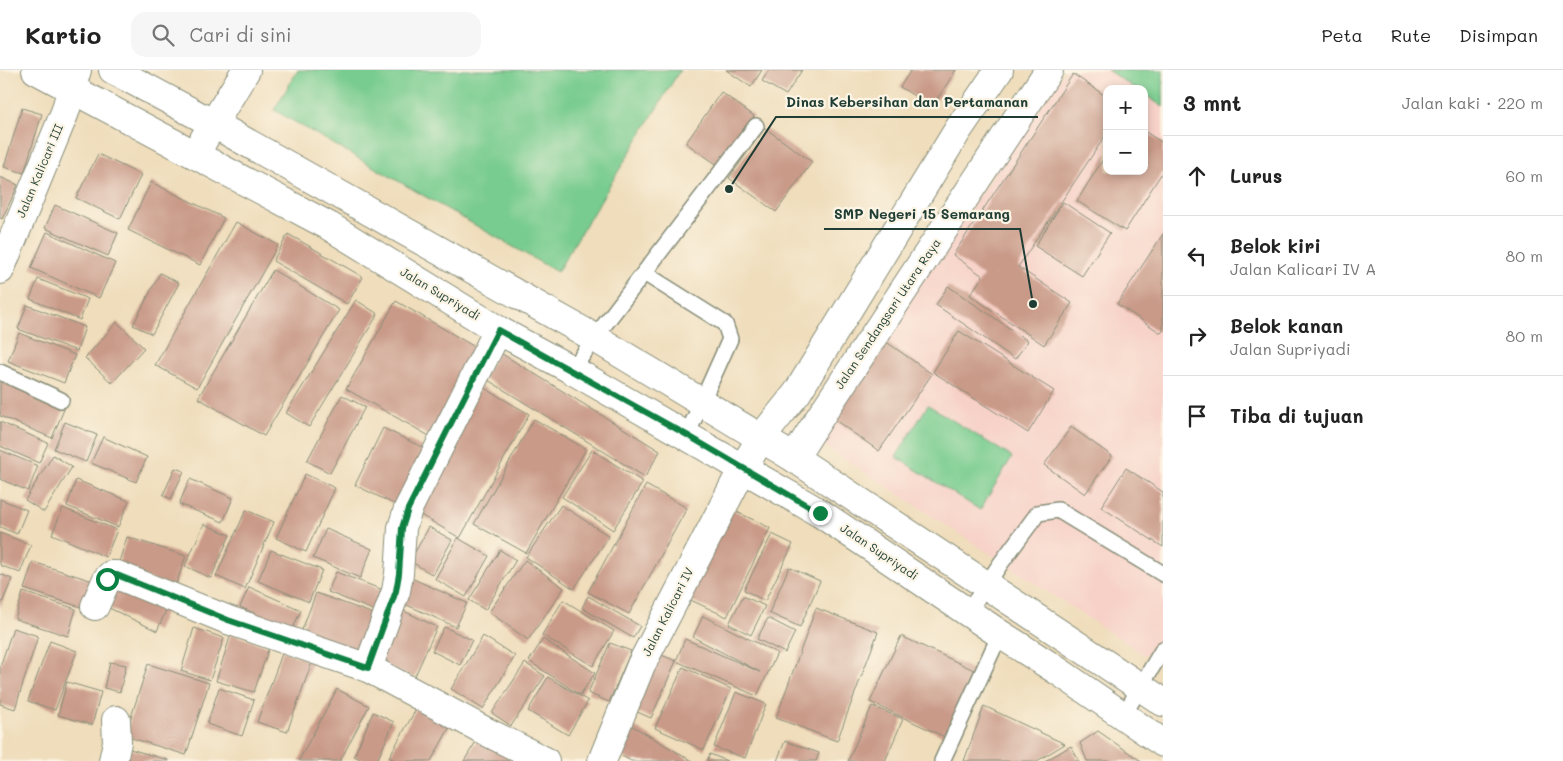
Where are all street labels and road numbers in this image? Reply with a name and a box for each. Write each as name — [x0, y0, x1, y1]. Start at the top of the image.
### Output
street label: Jalan Kalicari III — [12, 121, 66, 220]
street label: Jalan Sendangsari Utara Raya — [831, 235, 944, 392]
street label: Jalan Supriyadi — [398, 263, 483, 323]
street label: Jalan Supriyadi — [838, 519, 922, 583]
street label: Jalan Kalicari IV — [638, 564, 697, 659]

